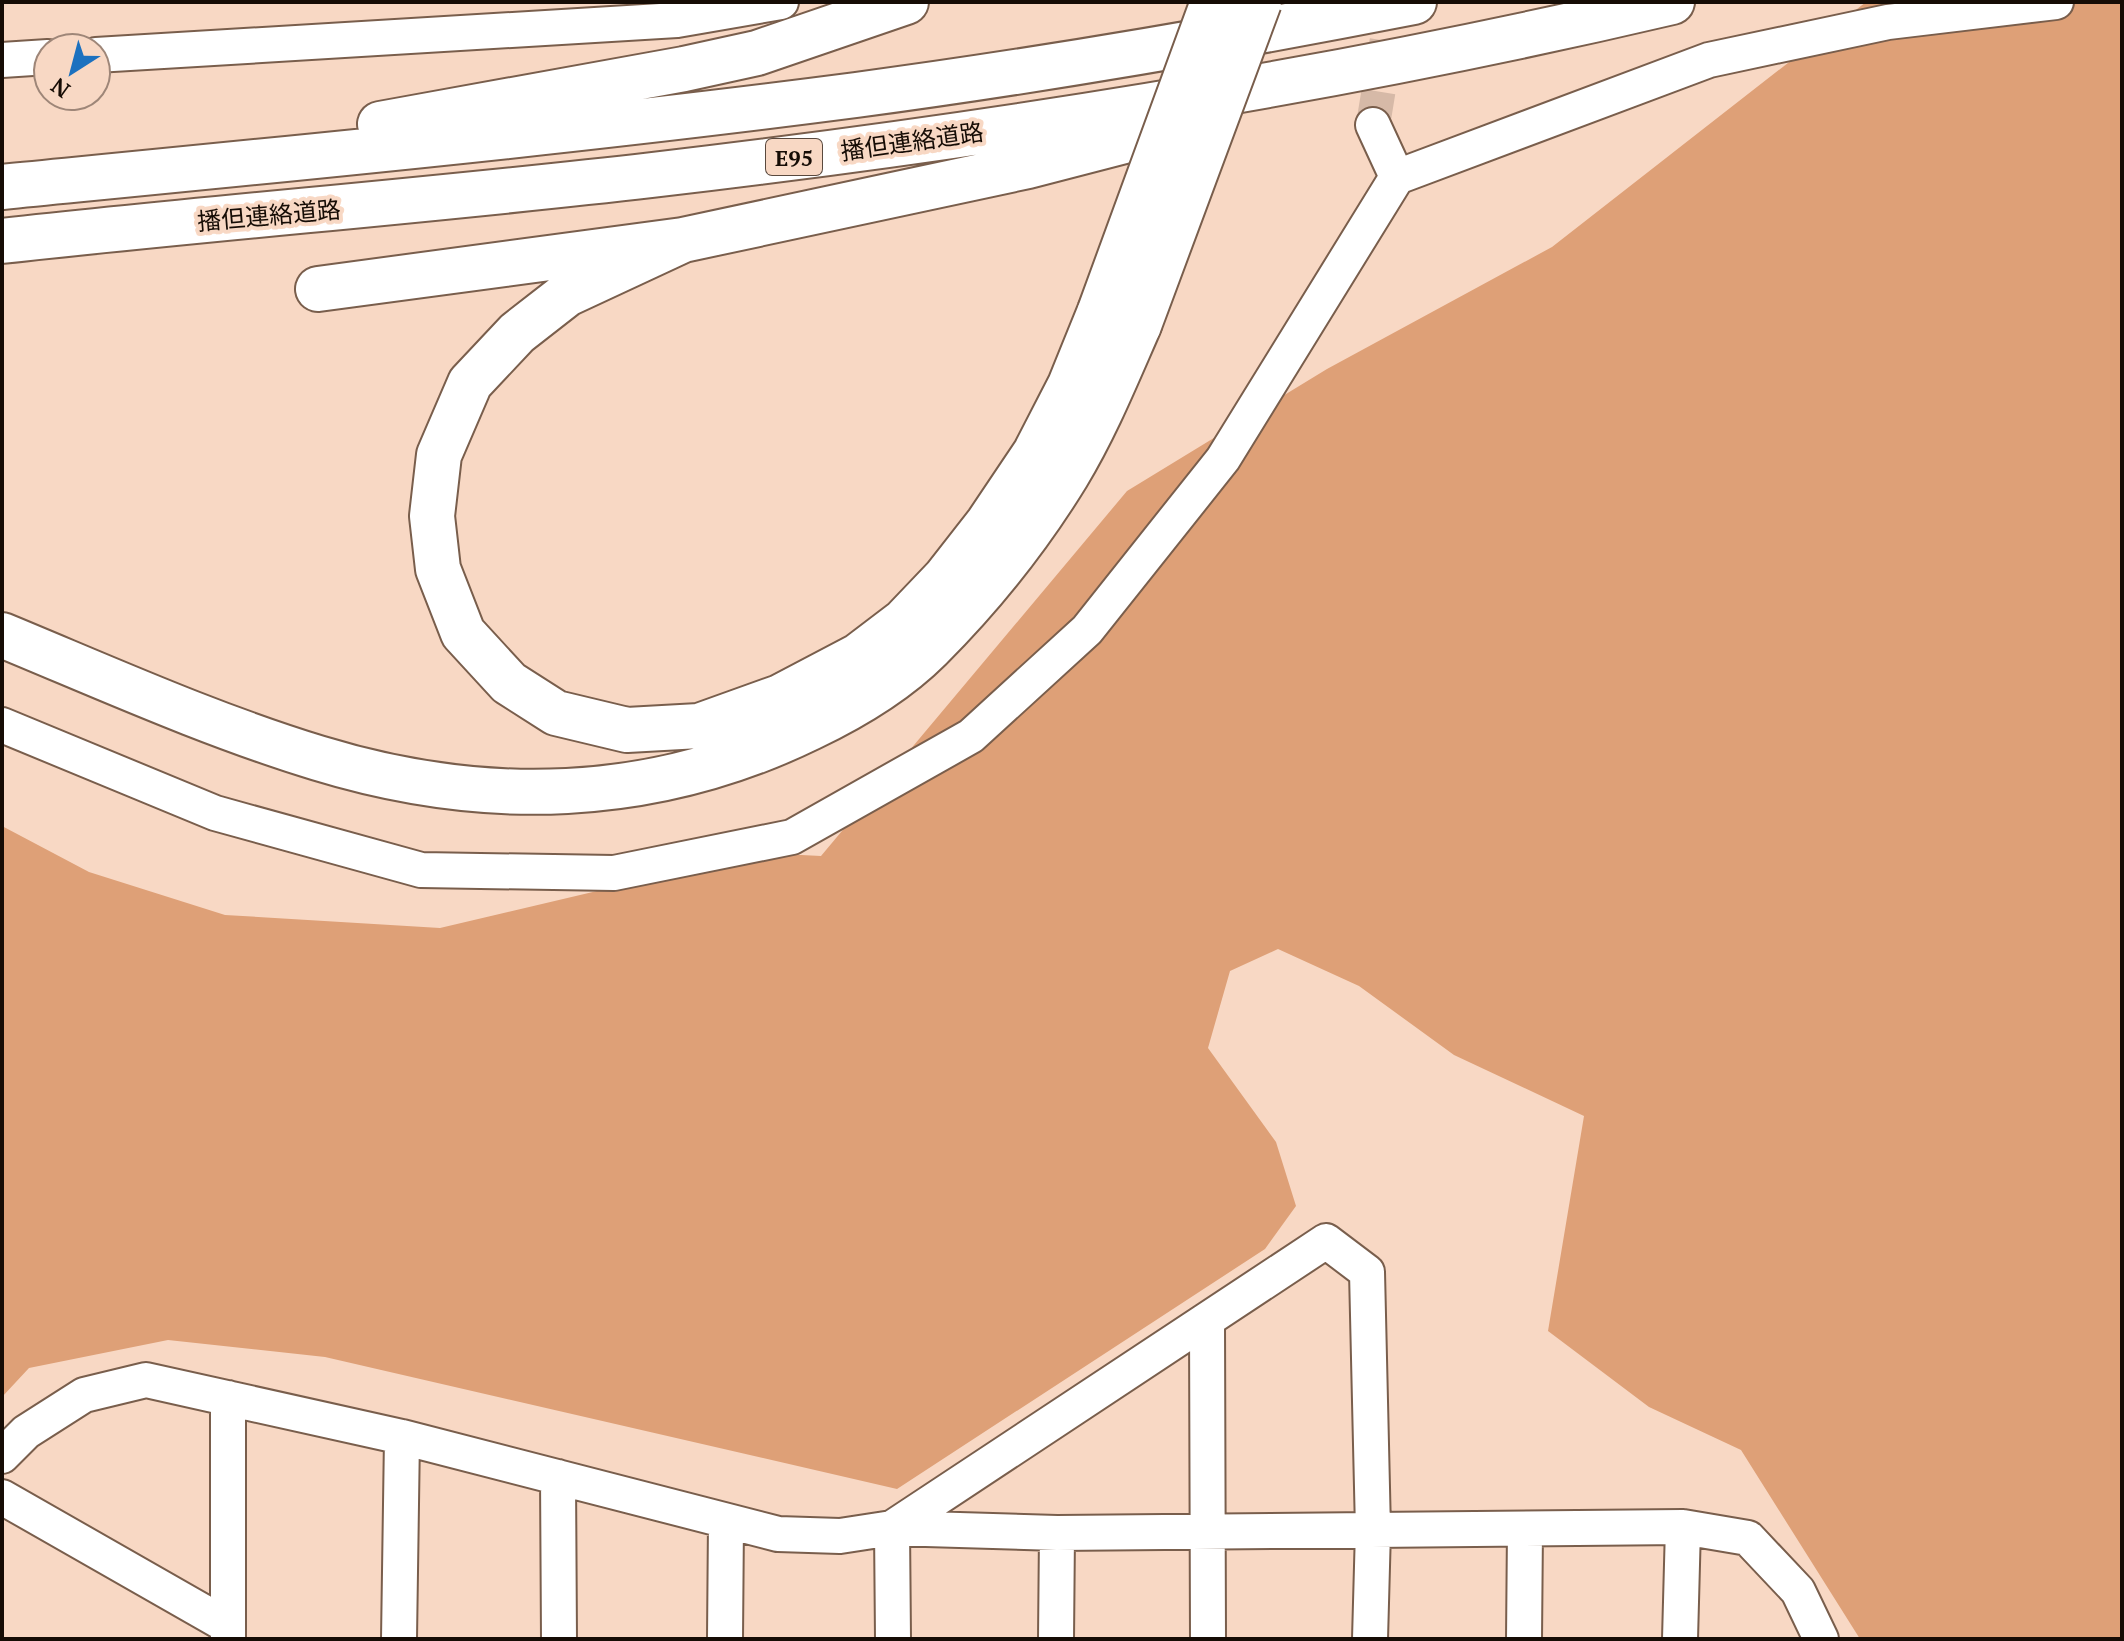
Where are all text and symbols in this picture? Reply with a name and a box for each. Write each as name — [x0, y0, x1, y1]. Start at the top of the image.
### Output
north arrow — [32, 32, 112, 112]
text: N — [44, 72, 75, 105]
street label: 播但連絡道路 — [838, 115, 986, 167]
road number: E95 — [766, 139, 822, 175]
street label: 播但連絡道路 — [196, 193, 342, 237]

